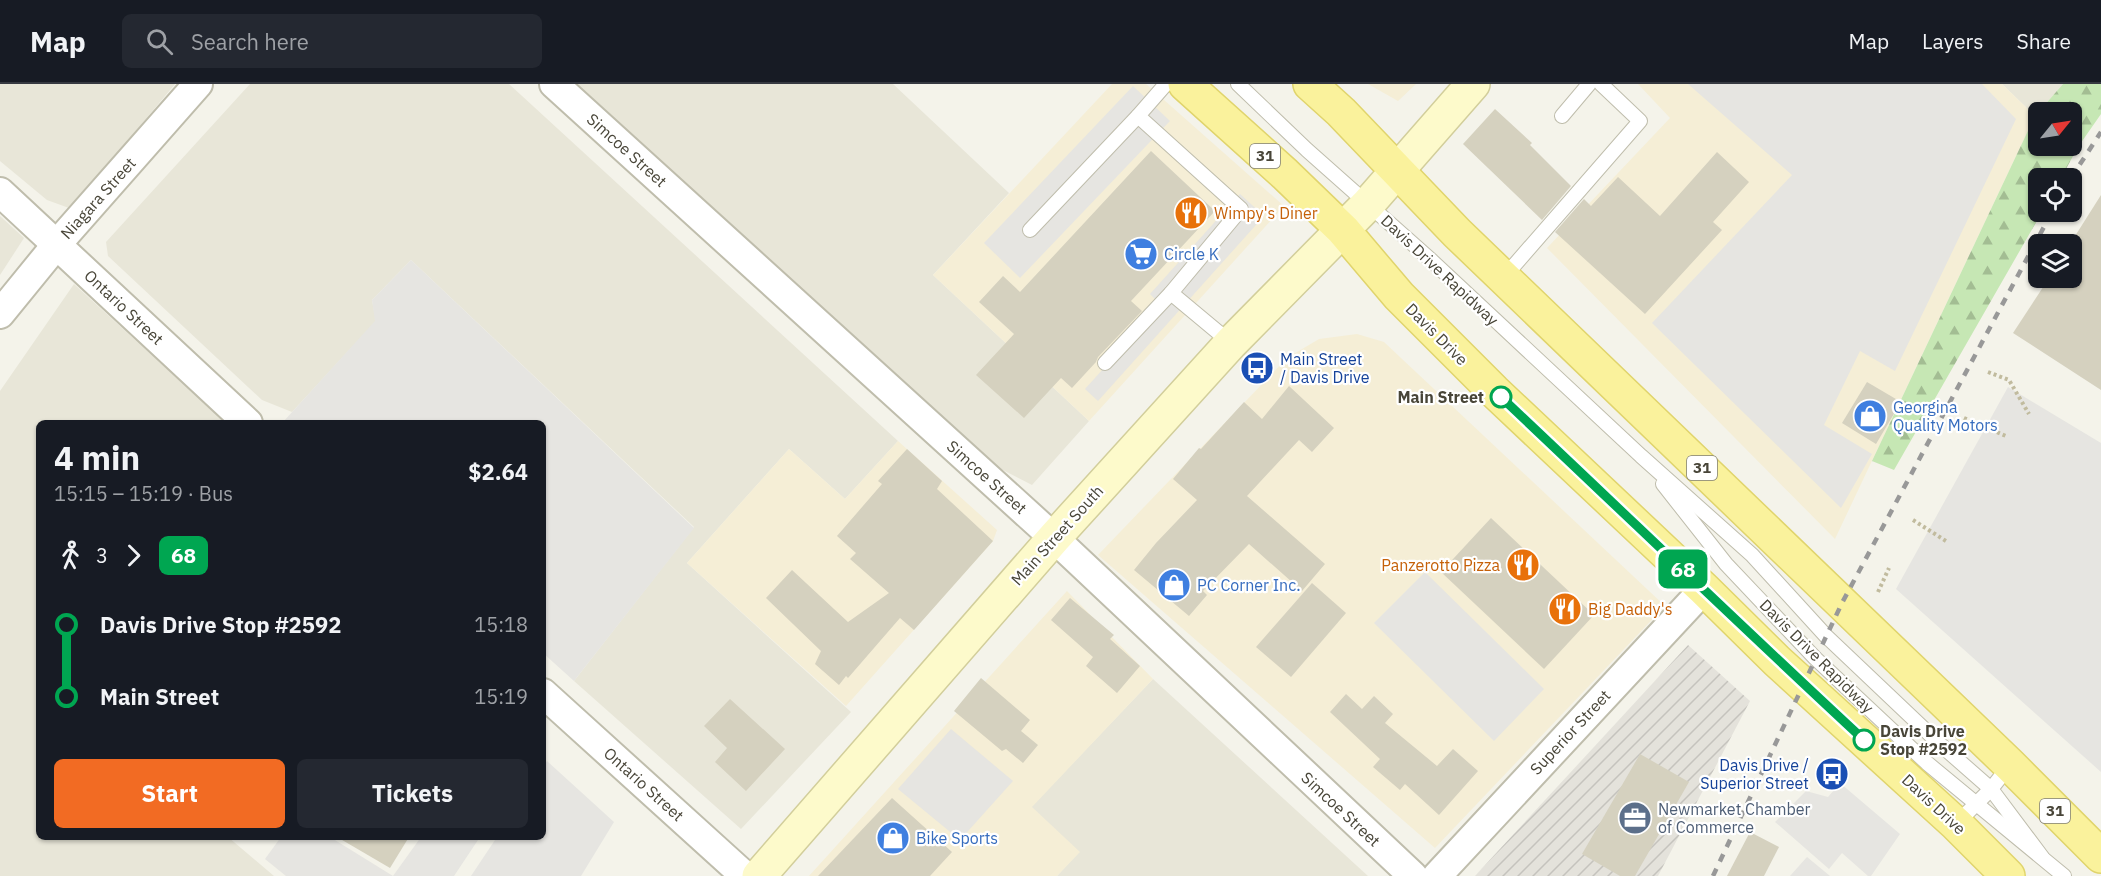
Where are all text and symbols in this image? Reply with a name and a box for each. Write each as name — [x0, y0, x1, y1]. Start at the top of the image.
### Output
search box — [122, 14, 542, 68]
text: Map — [30, 23, 86, 60]
icon: search — [143, 25, 176, 58]
text: Search here — [191, 27, 309, 56]
text: Map — [1849, 27, 1889, 55]
text: Layers — [1922, 27, 1984, 55]
text: Share — [2017, 27, 2071, 55]
north arrow — [2028, 102, 2082, 156]
map controls — [2028, 102, 2082, 288]
street label: Simcoe Street — [583, 109, 671, 191]
road number: 31 — [1250, 144, 1280, 168]
street label: Niagara Street — [56, 153, 140, 243]
button: locate — [2028, 168, 2082, 222]
restaurant icon: Wimpy's Diner — [1173, 195, 1209, 231]
place label: Wimpy's Diner — [1214, 203, 1318, 223]
street label: Davis Drive Rapidway — [1377, 210, 1503, 330]
button: layers — [2028, 234, 2082, 288]
supermarket icon: Circle K — [1123, 236, 1159, 272]
place label: Circle K — [1164, 244, 1219, 264]
street label: Ontario Street — [80, 265, 168, 349]
street label: Davis Drive — [1402, 299, 1472, 369]
place label: Main Street / Davis Drive — [1280, 349, 1370, 387]
bus stop icon: Main Street / Davis Drive — [1239, 350, 1275, 386]
marker: Main Street — [1490, 386, 1512, 408]
place label: Main Street — [1397, 387, 1484, 407]
place label: Georgina Quality Motors — [1893, 397, 1998, 435]
shop icon: Georgina Quality Motors — [1852, 398, 1888, 434]
text: 4 min — [54, 436, 140, 479]
street label: Simcoe Street — [943, 436, 1031, 518]
road number: 31 — [1687, 456, 1717, 480]
text: $2.64 — [468, 457, 528, 486]
text: 15:15 – 15:19 · Bus — [54, 480, 233, 507]
street label: Main Street South — [1007, 481, 1107, 589]
icon: walk — [54, 539, 87, 572]
icon: forward — [117, 539, 150, 572]
text: 68 — [171, 541, 196, 569]
text: 3 — [96, 542, 108, 569]
restaurant icon: Panzerotto Pizza — [1505, 547, 1541, 583]
line badge: 68 — [1656, 550, 1710, 588]
place label: Panzerotto Pizza — [1381, 555, 1500, 575]
text: 68 — [1670, 555, 1696, 583]
shop icon: PC Corner Inc. — [1156, 567, 1192, 603]
place label: PC Corner Inc. — [1197, 575, 1301, 595]
restaurant icon: Big Daddy's — [1547, 591, 1583, 627]
street label: Davis Drive Rapidway — [1756, 595, 1878, 717]
place label: Big Daddy's — [1588, 599, 1672, 619]
text: Davis Drive Stop #2592 — [100, 610, 341, 639]
text: 15:18 — [474, 611, 528, 638]
text: Main Street — [100, 682, 219, 711]
text: 15:19 — [474, 683, 528, 710]
street label: Superior Street — [1526, 685, 1614, 779]
place label: Davis Drive Stop #2592 — [1880, 721, 1967, 759]
marker: Davis Drive Stop #2592 — [1853, 729, 1875, 751]
street label: Ontario Street — [600, 743, 688, 825]
place label: Davis Drive / Superior Street — [1700, 755, 1809, 793]
bus stop icon: Davis Drive / Superior Street — [1814, 756, 1850, 792]
button: Start — [54, 759, 285, 828]
button: Tickets — [297, 759, 528, 828]
street label: Simcoe Street — [1297, 767, 1385, 851]
street label: Davis Drive — [1898, 769, 1970, 839]
place label: Newmarket Chamber of Commerce — [1658, 799, 1811, 837]
road number: 31 — [2040, 799, 2070, 823]
office icon: Newmarket Chamber of Commerce — [1617, 800, 1653, 836]
shop icon: Bike Sports — [875, 820, 911, 856]
place label: Bike Sports — [916, 828, 998, 848]

